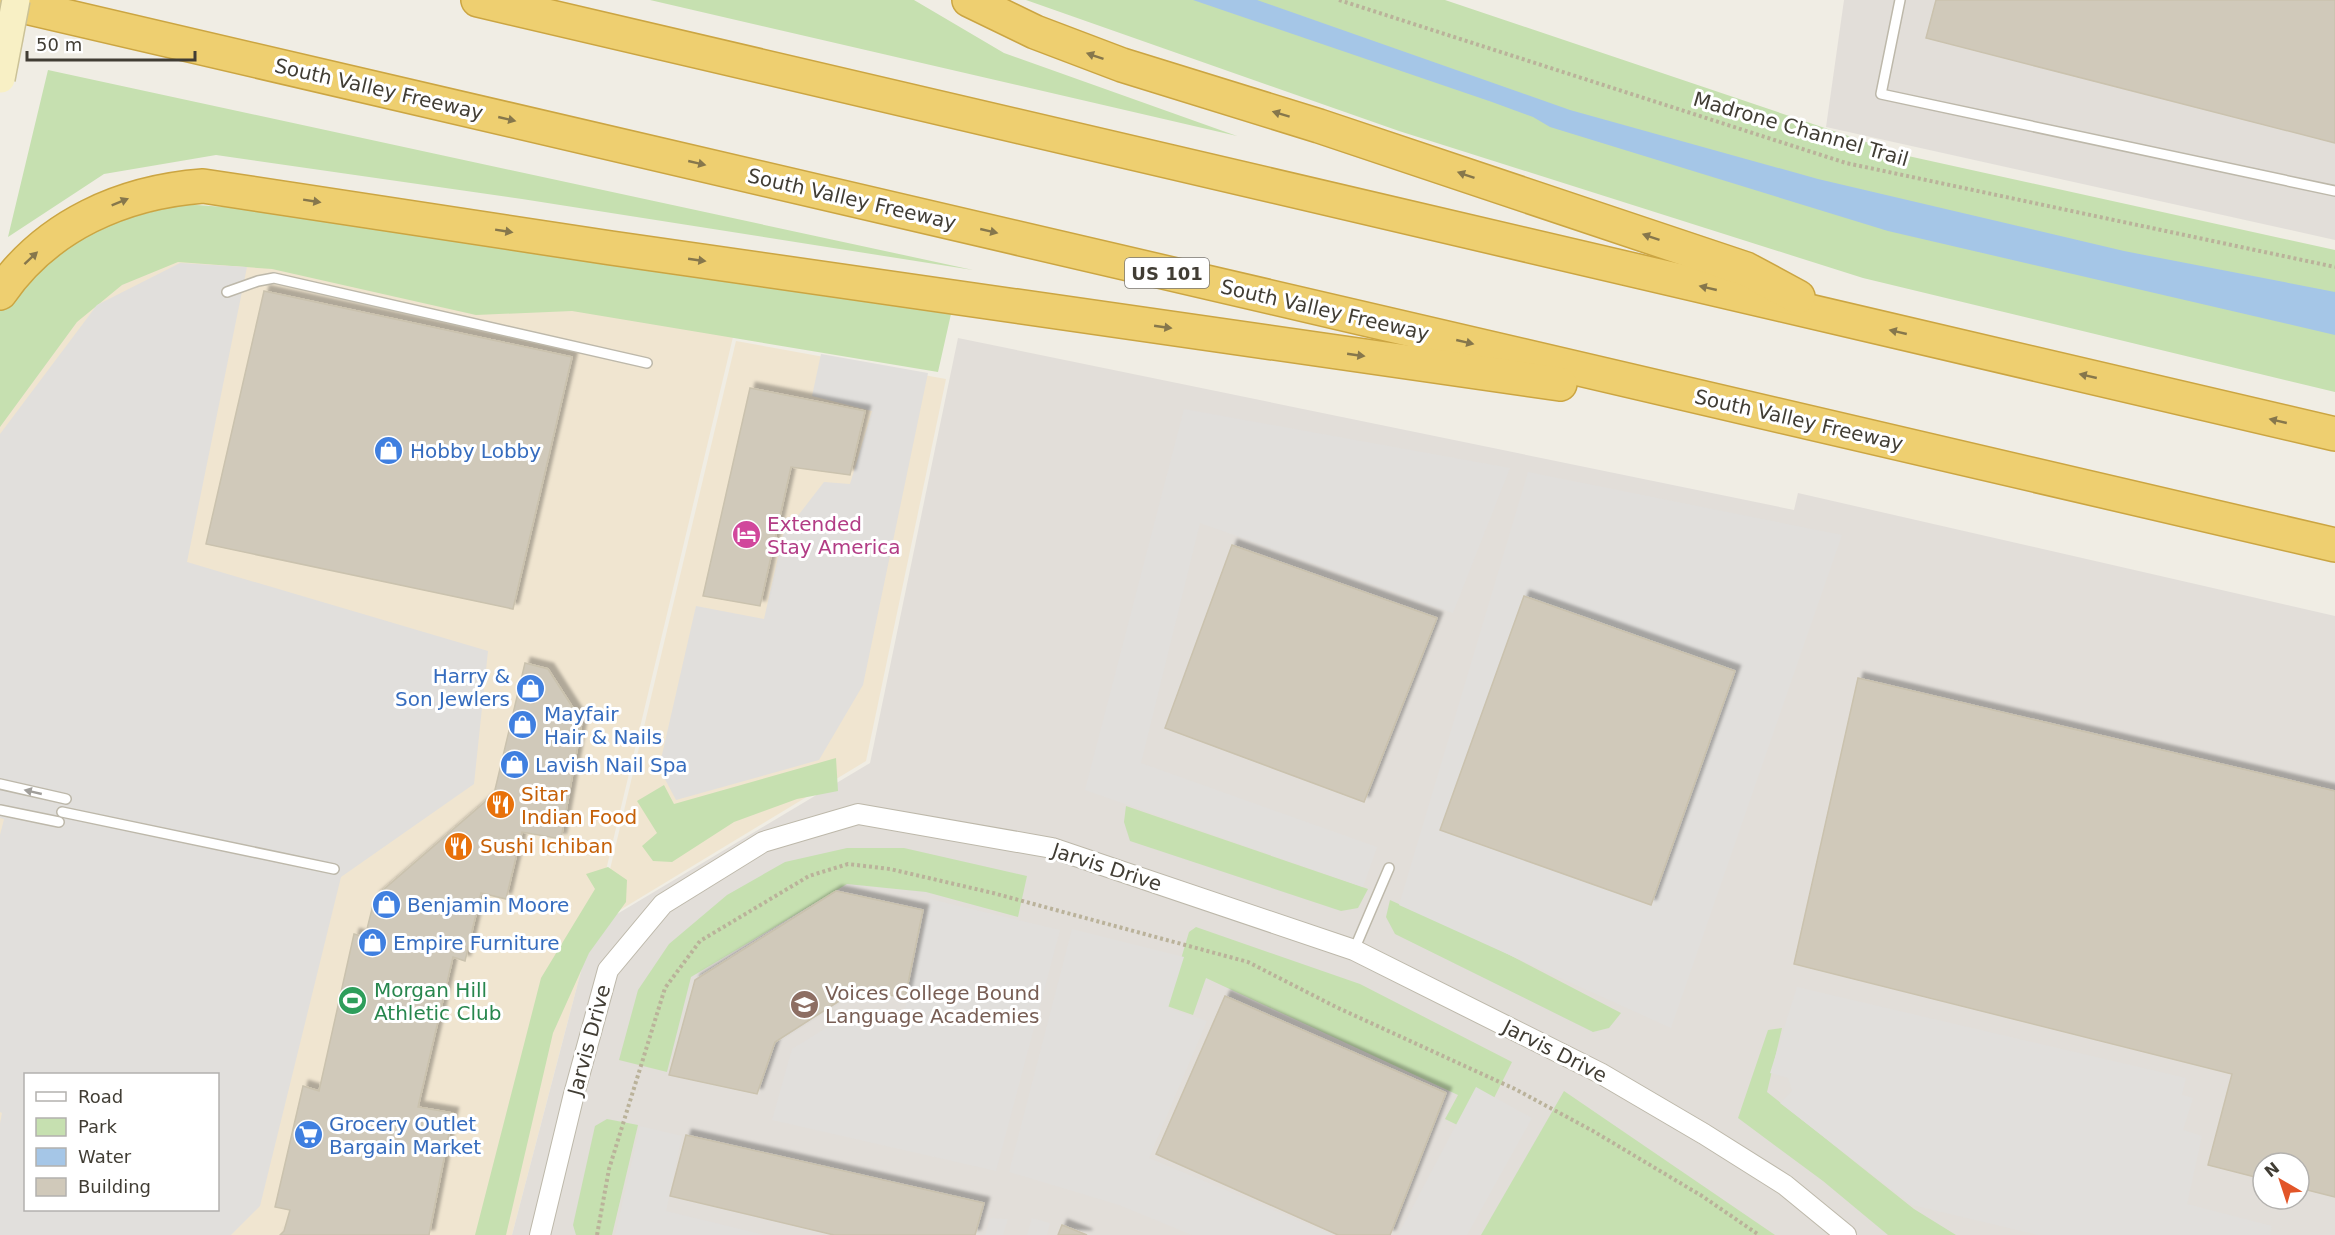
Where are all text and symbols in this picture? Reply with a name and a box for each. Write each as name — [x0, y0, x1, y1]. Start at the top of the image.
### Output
scale bar — [27, 24, 195, 62]
text: 50 m — [36, 34, 82, 55]
one-way arrow — [1086, 50, 1104, 60]
street label: South Valley Freeway — [272, 53, 486, 125]
street label: Madrone Channel Trail — [1691, 87, 1911, 171]
one-way arrow — [1272, 109, 1290, 118]
one-way arrow — [498, 115, 517, 124]
one-way arrow — [688, 159, 706, 169]
street label: South Valley Freeway — [745, 163, 959, 235]
one-way arrow — [1457, 170, 1475, 180]
one-way arrow — [111, 197, 129, 207]
one-way arrow — [302, 197, 321, 206]
one-way arrow — [495, 227, 514, 236]
one-way arrow — [980, 227, 998, 237]
one-way arrow — [1642, 232, 1660, 242]
one-way arrow — [24, 251, 39, 265]
one-way arrow — [688, 256, 707, 265]
road number: US 101 — [1125, 258, 1209, 288]
street label: South Valley Freeway — [1218, 274, 1432, 346]
one-way arrow — [1699, 282, 1718, 292]
one-way arrow — [1154, 323, 1173, 332]
one-way arrow — [1889, 327, 1907, 337]
one-way arrow — [1456, 338, 1474, 348]
one-way arrow — [1347, 350, 1366, 360]
one-way arrow — [2079, 371, 2097, 381]
street label: South Valley Freeway — [1692, 384, 1906, 456]
one-way arrow — [2269, 415, 2287, 425]
shop icon: Hobby Lobby — [373, 435, 405, 467]
place label: Hobby Lobby — [410, 439, 541, 463]
place label: Extended Stay America — [767, 512, 901, 559]
hotel icon: Extended Stay America — [730, 519, 762, 551]
place label: Harry & Son Jewlers — [395, 664, 510, 711]
shop icon: Harry & Son Jewlers — [515, 672, 547, 704]
place label: Mayfair Hair & Nails — [544, 702, 662, 749]
shop icon: Mayfair Hair & Nails — [507, 709, 539, 741]
shop icon: Lavish Nail Spa — [498, 749, 530, 781]
place label: Lavish Nail Spa — [535, 753, 688, 777]
place label: Sitar Indian Food — [521, 782, 637, 829]
one-way arrow — [24, 786, 42, 796]
restaurant icon: Sitar Indian Food — [484, 789, 516, 821]
restaurant icon: Sushi Ichiban — [443, 830, 475, 862]
place label: Sushi Ichiban — [480, 834, 613, 858]
street label: Jarvis Drive — [1047, 837, 1165, 896]
shop icon: Benjamin Moore — [370, 889, 402, 921]
place label: Benjamin Moore — [407, 893, 569, 917]
shop icon: Empire Furniture — [356, 927, 388, 959]
place label: Empire Furniture — [393, 931, 560, 955]
place label: Morgan Hill Athletic Club — [374, 978, 501, 1025]
place label: Voices College Bound Language Academies — [825, 981, 1040, 1028]
street label: Jarvis Drive — [562, 982, 615, 1100]
sports icon: Morgan Hill Athletic Club — [337, 985, 369, 1017]
school or university icon: Voices College Bound Language Academies — [788, 988, 820, 1020]
street label: Jarvis Drive — [1497, 1014, 1611, 1088]
legend — [24, 1073, 219, 1211]
text: Road — [78, 1086, 123, 1107]
place label: Grocery Outlet Bargain Market — [329, 1112, 481, 1159]
text: Park — [78, 1116, 117, 1137]
supermarket icon: Grocery Outlet Bargain Market — [292, 1119, 324, 1151]
text: Water — [78, 1146, 132, 1167]
north arrow — [2251, 1151, 2311, 1211]
text: N — [2261, 1158, 2283, 1181]
text: Building — [78, 1176, 151, 1197]

